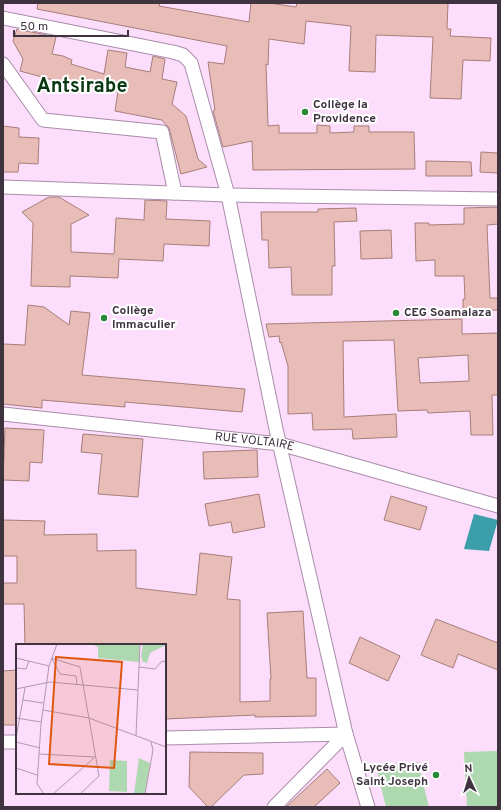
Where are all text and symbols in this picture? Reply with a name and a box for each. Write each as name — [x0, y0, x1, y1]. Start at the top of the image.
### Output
scale bar — [14, 12, 128, 38]
text: 50 m — [20, 19, 48, 35]
district label: Antsirabe — [36, 74, 128, 100]
place label: Collège la Providence — [313, 97, 376, 127]
marker: Collège la Providence — [300, 107, 310, 117]
place label: Collège Immaculier — [112, 303, 176, 333]
place label: CEG Soamalaza — [404, 305, 491, 321]
marker: CEG Soamalaza — [391, 308, 401, 318]
marker: Collège Immaculier — [99, 313, 109, 323]
street label: RUE VOLTAIRE — [214, 429, 296, 456]
inset map — [16, 644, 166, 794]
north arrow — [449, 758, 489, 798]
place label: Lycée Privé Saint Joseph — [356, 760, 428, 790]
text: N — [464, 762, 473, 776]
marker: Lycée Privé Saint Joseph — [431, 770, 441, 780]

